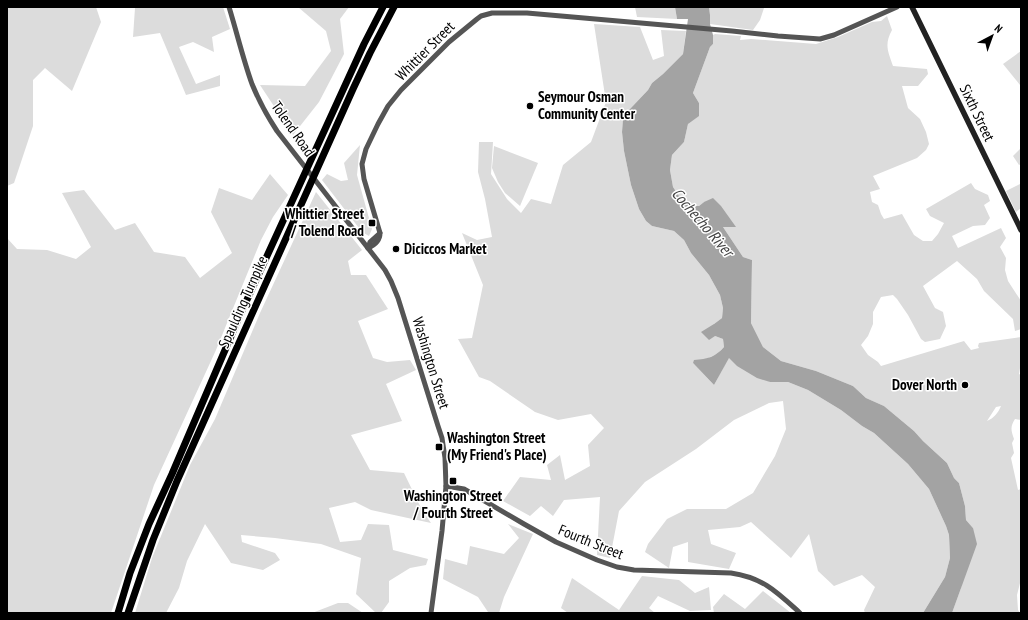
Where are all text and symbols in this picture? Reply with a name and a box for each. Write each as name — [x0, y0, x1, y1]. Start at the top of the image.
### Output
north arrow — [972, 16, 1012, 56]
street label: Whittier Street — [391, 17, 458, 84]
text: N — [992, 21, 1005, 36]
street label: Sixth Street — [956, 81, 999, 144]
place label: Seymour Osman Community Center — [538, 87, 636, 123]
street label: Tolend Road — [268, 97, 319, 160]
marker: Seymour Osman Community Center — [525, 101, 535, 111]
water label: Cochecho River — [668, 184, 740, 262]
place label: Whittier Street / Tolend Road — [284, 204, 365, 240]
marker: Whittier Street / Tolend Road — [367, 218, 377, 228]
place label: Diciccos Market — [404, 239, 487, 258]
marker: Diciccos Market — [391, 244, 401, 254]
street label: Spaulding Turnpike — [214, 253, 271, 351]
street label: Washington Street — [409, 315, 454, 411]
place label: Dover North — [892, 375, 957, 394]
marker: Dover North — [960, 380, 970, 390]
place label: Washington Street (My Friend's Place) — [446, 428, 547, 464]
marker: Washington Street (My Friend's Place) — [434, 442, 444, 452]
marker: Washington Street / Fourth Street — [448, 476, 458, 486]
place label: Washington Street / Fourth Street — [403, 486, 503, 522]
street label: Fourth Street — [556, 520, 627, 563]

